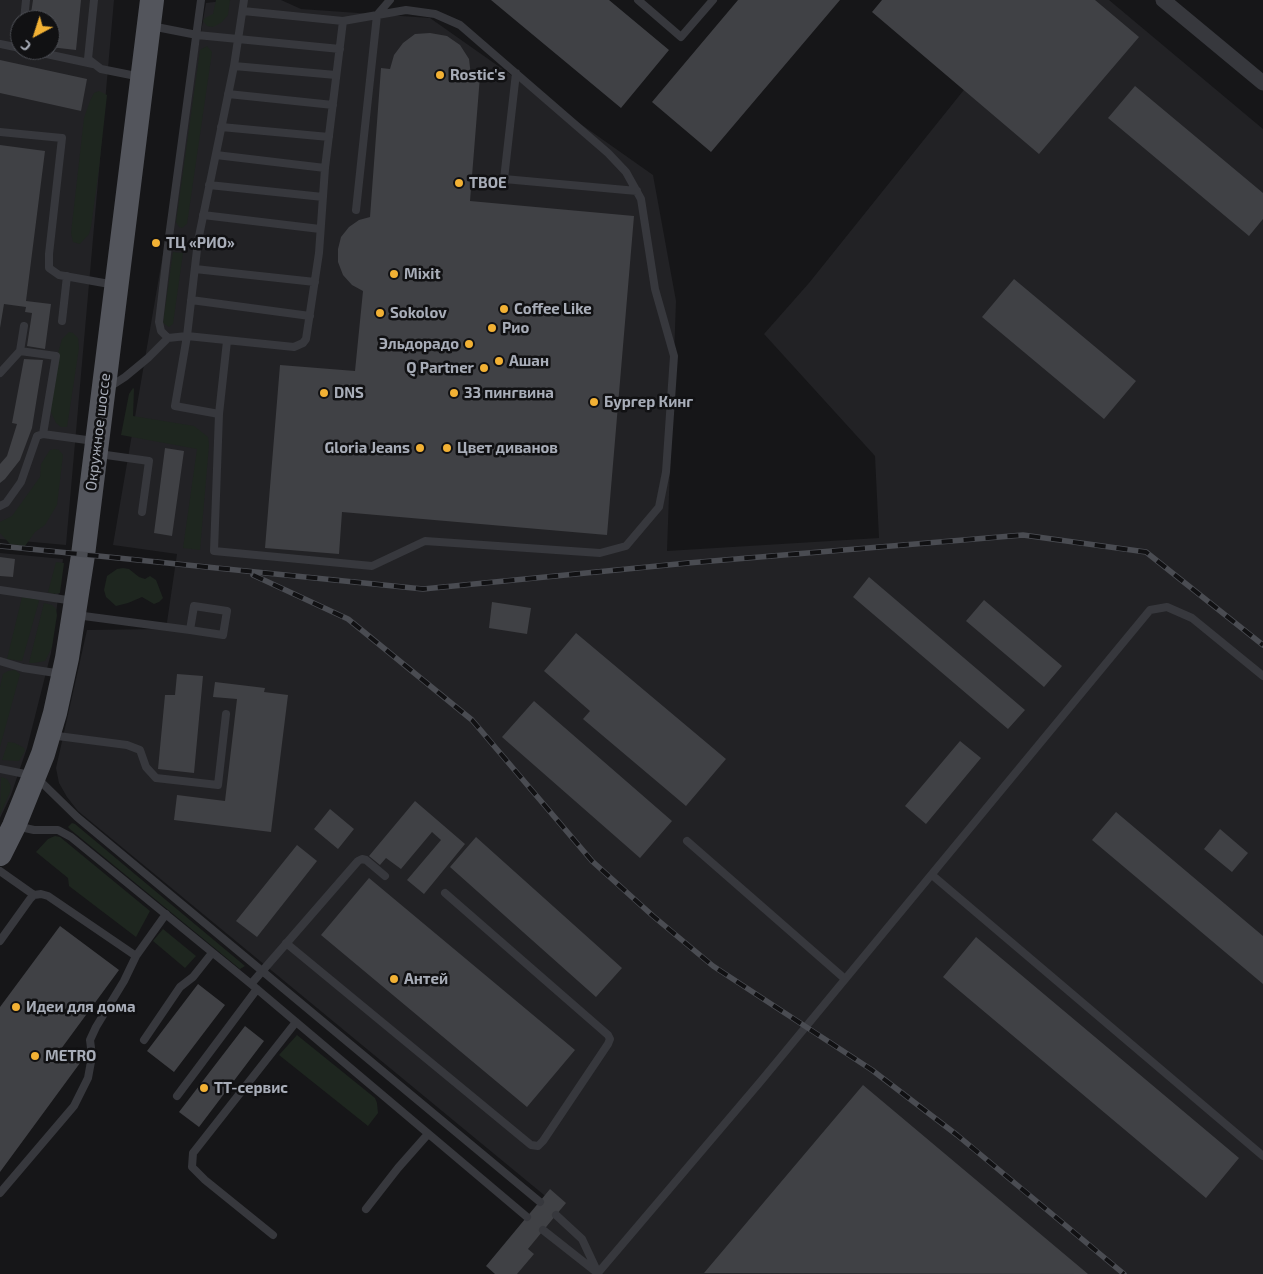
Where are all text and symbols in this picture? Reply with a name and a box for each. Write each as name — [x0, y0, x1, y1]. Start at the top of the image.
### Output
north arrow — [10, 10, 60, 60]
text: С — [17, 37, 34, 55]
place label: Rostic's — [450, 66, 506, 84]
marker: Rostic's — [434, 69, 446, 81]
place label: ТВОЕ — [469, 174, 507, 192]
marker: ТВОЕ — [453, 177, 465, 189]
place label: ТЦ «РИО» — [166, 234, 235, 252]
marker: ТЦ «РИО» — [150, 237, 162, 249]
place label: Mixit — [404, 265, 441, 283]
marker: Mixit — [388, 268, 400, 280]
place label: Coffee Like — [514, 300, 592, 318]
marker: Coffee Like — [498, 303, 510, 315]
place label: Sokolov — [390, 304, 447, 322]
marker: Sokolov — [374, 307, 386, 319]
place label: Рио — [502, 319, 529, 337]
marker: Рио — [486, 322, 498, 334]
place label: Эльдорадо — [379, 335, 459, 353]
marker: Эльдорадо — [463, 338, 475, 350]
place label: Ашан — [509, 352, 549, 370]
marker: Ашан — [493, 355, 505, 367]
place label: Q Partner — [406, 359, 474, 377]
marker: Q Partner — [478, 362, 490, 374]
street label: Окружное шоссе — [82, 372, 114, 492]
place label: DNS — [334, 384, 364, 402]
place label: 33 пингвина — [464, 384, 554, 402]
marker: DNS — [318, 387, 330, 399]
marker: 33 пингвина — [448, 387, 460, 399]
place label: Бургер Кинг — [604, 393, 693, 411]
marker: Бургер Кинг — [588, 396, 600, 408]
place label: Gloria Jeans — [325, 439, 410, 457]
place label: Цвет диванов — [457, 439, 558, 457]
marker: Gloria Jeans — [414, 442, 426, 454]
marker: Цвет диванов — [441, 442, 453, 454]
place label: Антей — [404, 970, 448, 988]
marker: Антей — [388, 973, 400, 985]
place label: Идеи для дома — [26, 998, 136, 1016]
marker: Идеи для дома — [10, 1001, 22, 1013]
place label: METRO — [45, 1047, 96, 1065]
marker: METRO — [29, 1050, 41, 1062]
place label: ТТ-сервис — [214, 1079, 288, 1097]
marker: ТТ-сервис — [198, 1082, 210, 1094]

